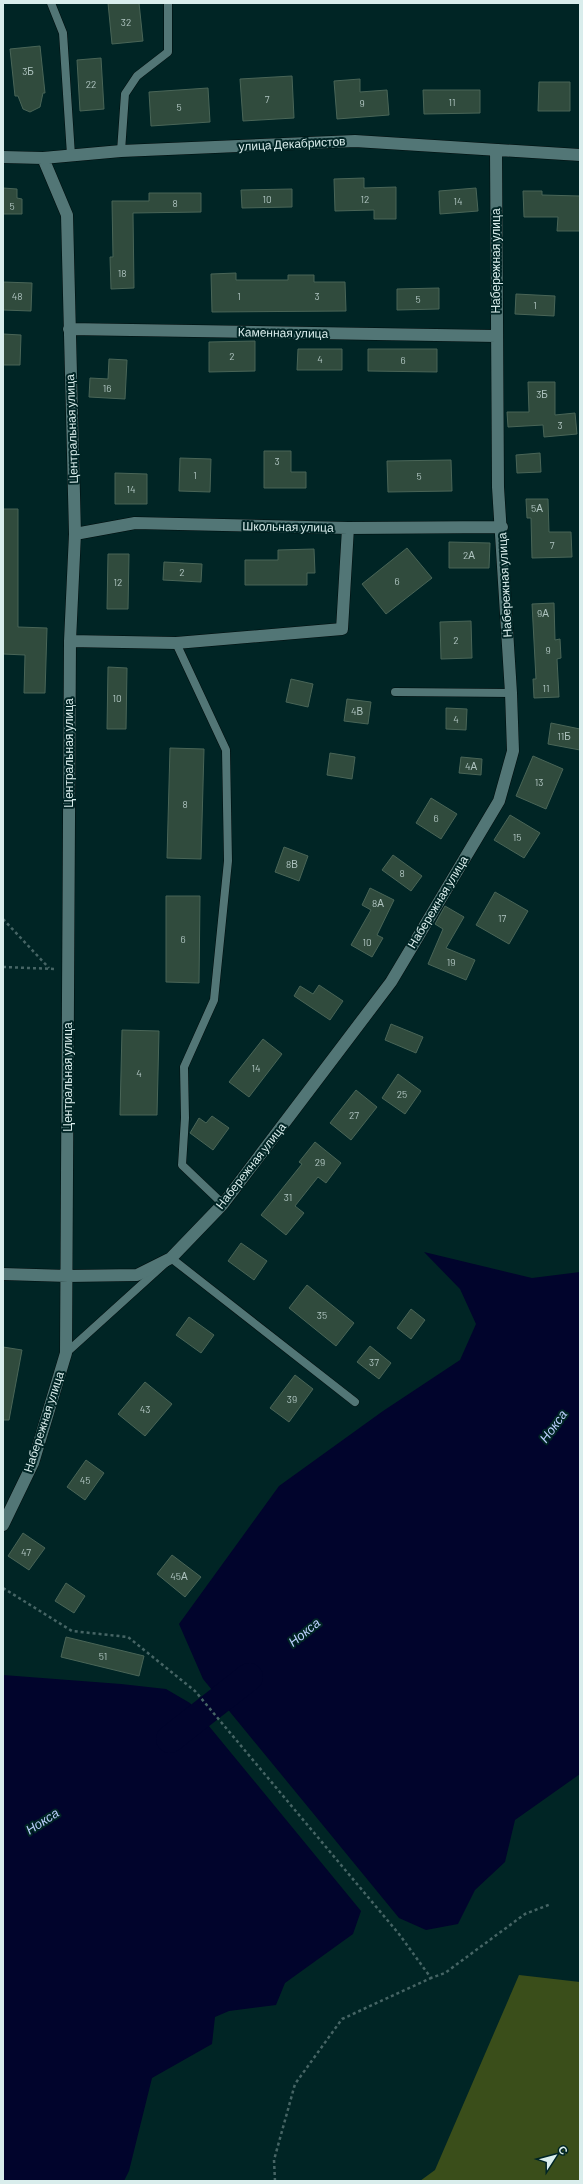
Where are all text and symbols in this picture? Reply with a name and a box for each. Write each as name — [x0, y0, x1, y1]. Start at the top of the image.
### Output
house number: 32 — [121, 16, 131, 28]
house number: 3Б — [22, 65, 34, 77]
house number: 22 — [86, 78, 96, 90]
house number: 7 — [265, 93, 270, 105]
house number: 11 — [448, 96, 456, 108]
house number: 9 — [359, 97, 365, 109]
house number: 5 — [176, 101, 182, 113]
street label: улица Декабристов — [238, 133, 346, 154]
house number: 10 — [262, 193, 272, 205]
house number: 12 — [361, 193, 369, 205]
house number: 14 — [453, 195, 463, 207]
house number: 8 — [172, 197, 178, 209]
house number: 5 — [9, 200, 15, 212]
street label: Набережная улица — [488, 208, 503, 314]
house number: 18 — [118, 267, 126, 279]
house number: 48 — [12, 290, 22, 302]
house number: 1 — [237, 290, 241, 302]
house number: 3 — [314, 290, 320, 302]
house number: 5 — [415, 293, 421, 305]
house number: 1 — [533, 299, 537, 311]
street label: Каменная улица — [238, 324, 329, 341]
house number: 2 — [229, 350, 235, 362]
house number: 4 — [317, 353, 323, 365]
house number: 6 — [400, 354, 406, 366]
street label: Центральная улица — [62, 374, 81, 484]
house number: 16 — [103, 382, 111, 394]
house number: 3Б — [536, 388, 548, 400]
house number: 3 — [557, 419, 563, 431]
house number: 3 — [274, 455, 280, 467]
house number: 1 — [193, 469, 197, 481]
house number: 5 — [416, 470, 422, 482]
house number: 14 — [126, 483, 136, 495]
house number: 5А — [531, 502, 543, 514]
street label: Школьная улица — [242, 518, 334, 535]
street label: Набережная улица — [494, 532, 515, 638]
house number: 7 — [550, 539, 555, 551]
house number: 2А — [463, 549, 475, 561]
house number: 2 — [179, 566, 185, 578]
house number: 6 — [394, 575, 400, 587]
house number: 12 — [114, 576, 122, 588]
house number: 9А — [537, 607, 549, 619]
house number: 2 — [453, 634, 459, 646]
house number: 9 — [545, 644, 551, 656]
house number: 11 — [542, 682, 550, 694]
house number: 10 — [112, 692, 122, 704]
street label: Центральная улица — [61, 698, 76, 808]
house number: 4В — [351, 705, 363, 717]
house number: 4 — [453, 713, 459, 725]
house number: 11Б — [557, 730, 571, 742]
house number: 4А — [465, 760, 477, 772]
house number: 13 — [535, 776, 543, 788]
house number: 8 — [182, 798, 188, 810]
house number: 6 — [433, 812, 439, 824]
house number: 15 — [513, 831, 521, 843]
street label: Набережная улица — [404, 853, 471, 951]
house number: 8В — [286, 858, 298, 870]
house number: 8 — [399, 867, 405, 879]
house number: 8А — [372, 897, 384, 909]
house number: 17 — [498, 912, 506, 924]
house number: 6 — [180, 933, 186, 945]
house number: 10 — [362, 936, 372, 948]
house number: 19 — [447, 956, 455, 968]
street label: Центральная улица — [60, 1022, 75, 1132]
house number: 14 — [251, 1062, 261, 1074]
house number: 4 — [136, 1067, 142, 1079]
house number: 25 — [397, 1088, 407, 1100]
house number: 27 — [349, 1109, 359, 1121]
street label: Набережная улица — [212, 1119, 289, 1212]
house number: 29 — [315, 1156, 325, 1168]
house number: 31 — [284, 1191, 292, 1203]
house number: 35 — [317, 1309, 327, 1321]
house number: 37 — [369, 1356, 379, 1368]
street label: Набережная улица — [20, 1369, 67, 1474]
house number: 39 — [287, 1393, 297, 1405]
house number: 43 — [140, 1403, 150, 1415]
water label: Нокса — [536, 1407, 570, 1445]
house number: 45 — [80, 1474, 90, 1486]
house number: 47 — [21, 1546, 31, 1558]
house number: 45А — [170, 1570, 188, 1582]
water label: Нокса — [285, 1614, 323, 1650]
house number: 51 — [99, 1650, 107, 1662]
water label: Нокса — [22, 1804, 62, 1838]
north arrow — [535, 2136, 575, 2176]
text: С — [556, 2143, 571, 2157]

